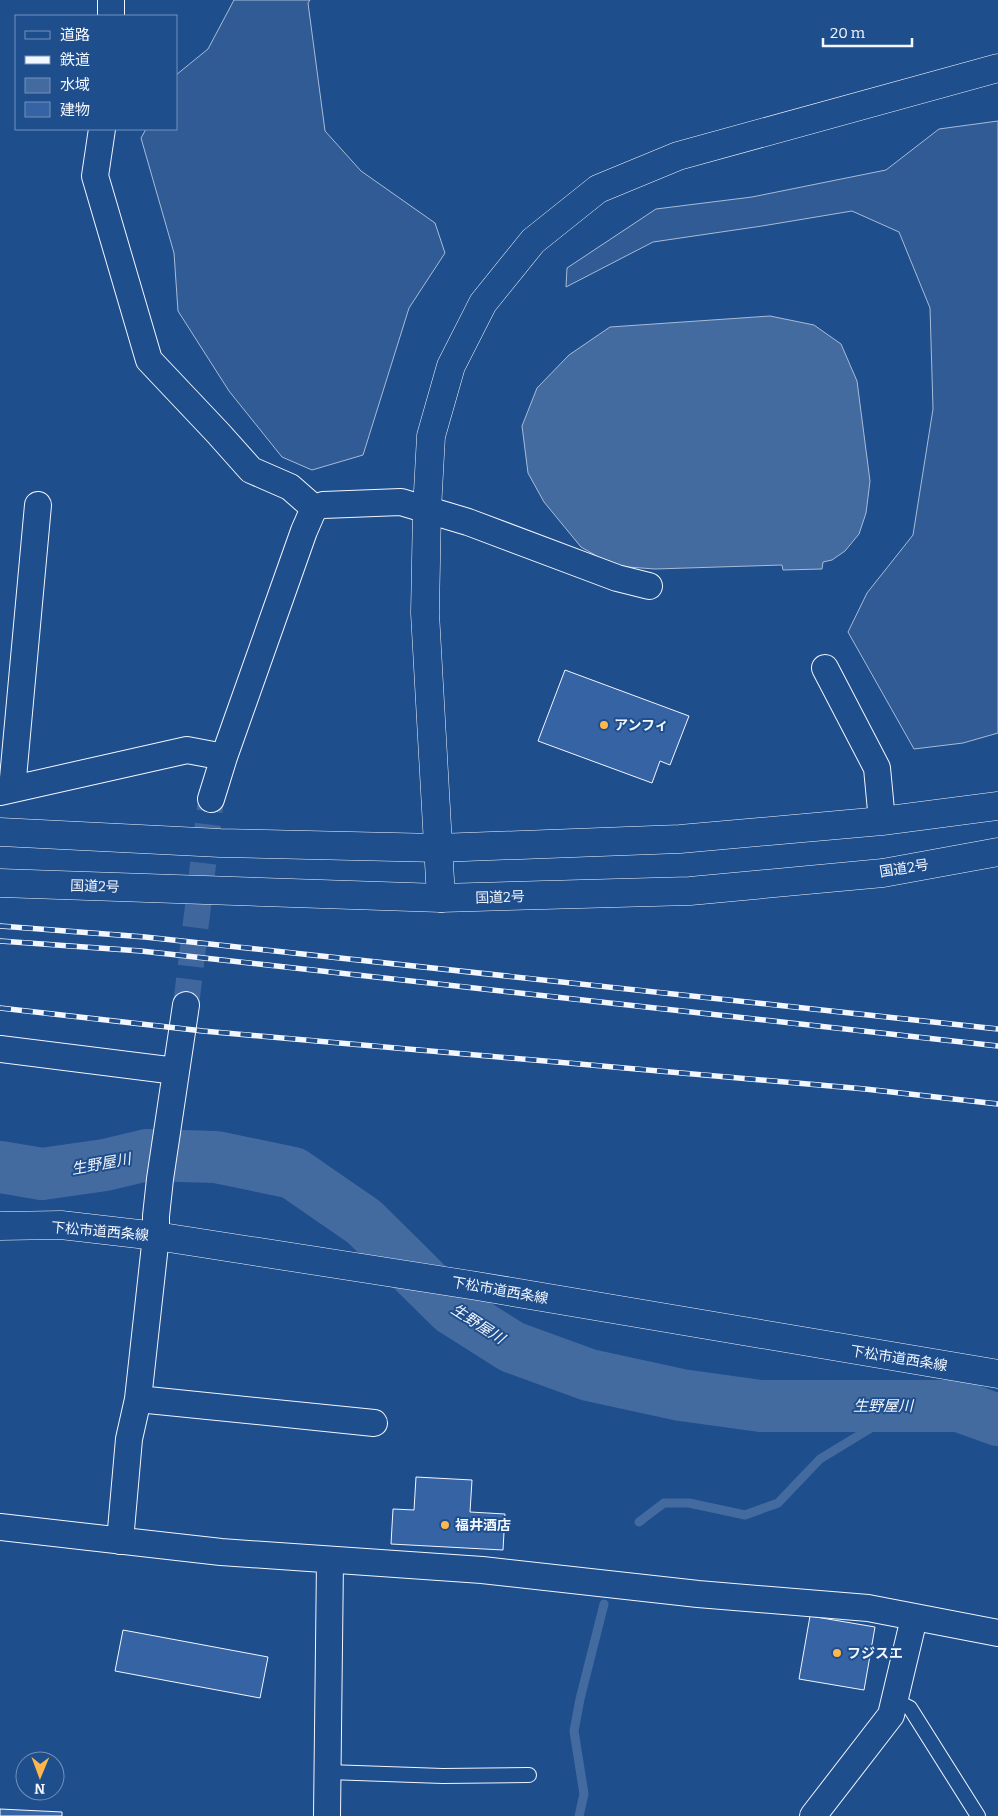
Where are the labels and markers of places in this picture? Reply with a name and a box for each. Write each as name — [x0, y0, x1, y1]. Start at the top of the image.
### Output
place label: アンフィ — [614, 717, 669, 734]
marker: アンフィ — [598, 719, 610, 731]
place label: 福井酒店 — [455, 1517, 511, 1534]
marker: 福井酒店 — [439, 1519, 451, 1531]
place label: フジスエ — [847, 1645, 903, 1662]
marker: フジスエ — [831, 1647, 843, 1659]

